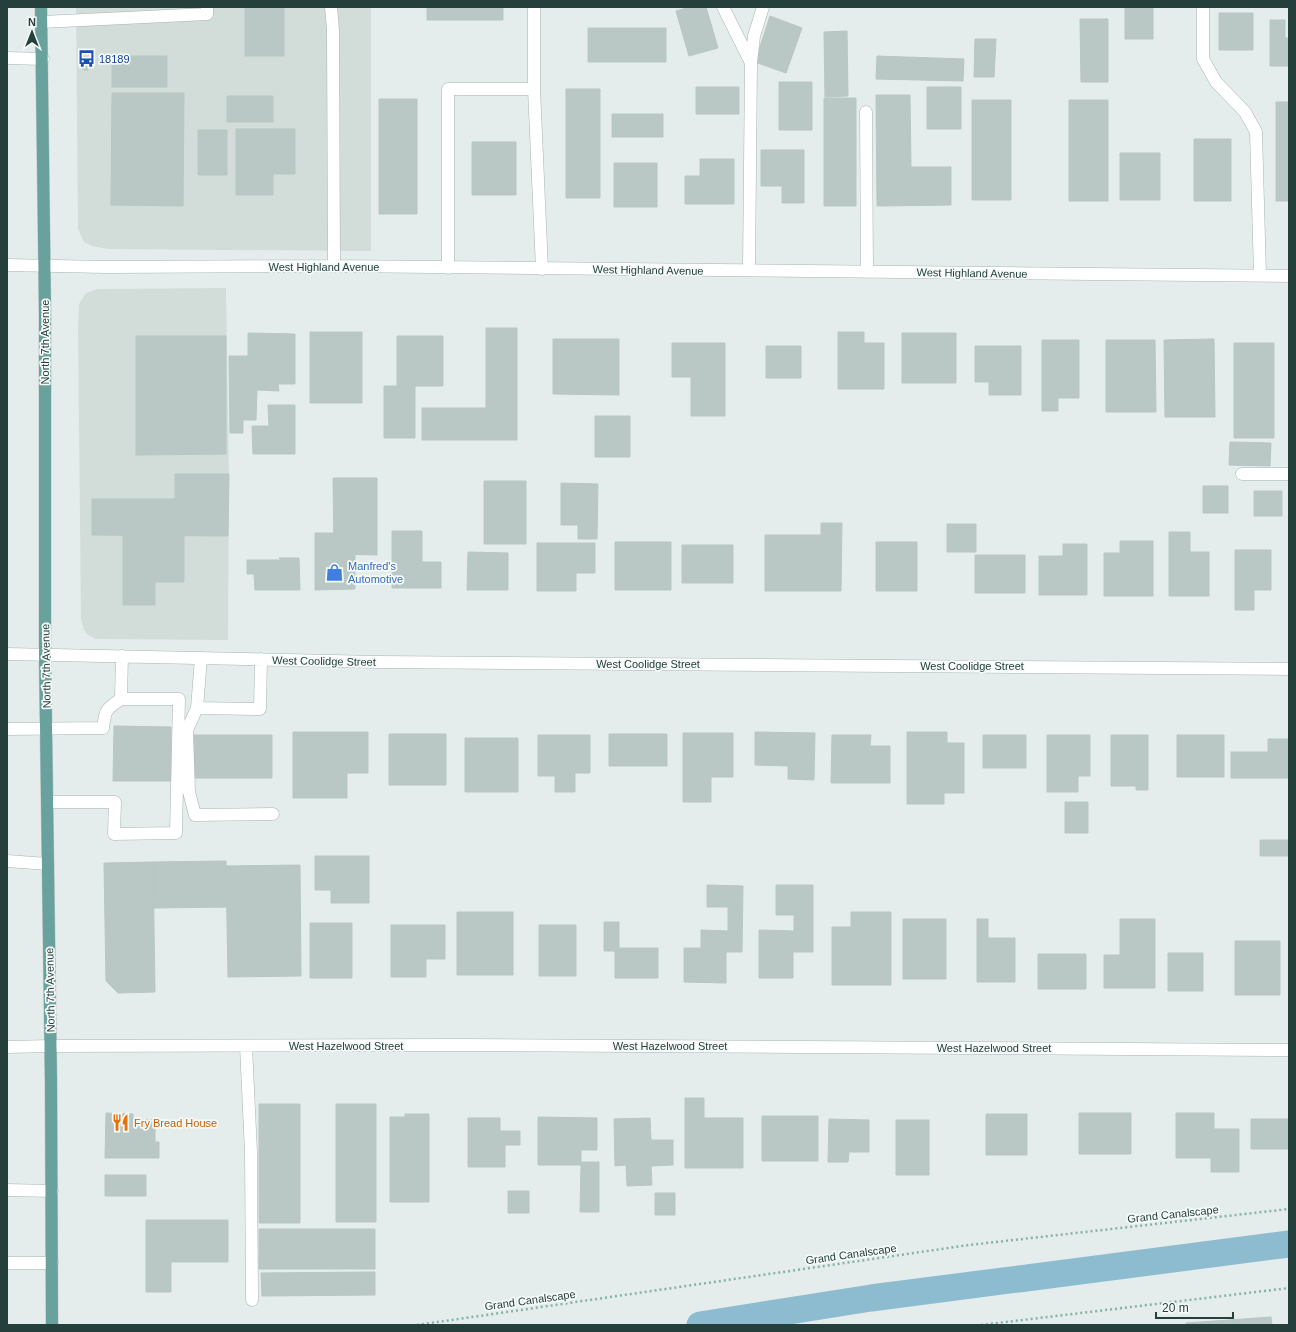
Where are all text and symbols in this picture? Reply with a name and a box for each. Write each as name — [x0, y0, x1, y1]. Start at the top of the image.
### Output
north arrow — [12, 12, 52, 52]
text: N — [28, 16, 36, 28]
bus stop icon: 18189 — [76, 49, 96, 69]
place label: 18189 — [99, 53, 130, 65]
street label: West Highland Avenue — [269, 261, 379, 273]
street label: West Highland Avenue — [592, 263, 704, 277]
street label: West Highland Avenue — [916, 266, 1028, 280]
street label: North 7th Avenue — [39, 300, 51, 384]
place label: Manfred's Automotive — [348, 560, 403, 585]
shop icon: Manfred's Automotive — [325, 562, 345, 582]
street label: North 7th Avenue — [39, 623, 53, 709]
street label: West Coolidge Street — [272, 654, 376, 668]
street label: West Coolidge Street — [596, 658, 700, 670]
street label: West Coolidge Street — [920, 660, 1024, 672]
street label: North 7th Avenue — [43, 947, 57, 1033]
street label: West Hazelwood Street — [289, 1040, 403, 1052]
street label: West Hazelwood Street — [613, 1040, 727, 1052]
street label: West Hazelwood Street — [937, 1042, 1051, 1054]
restaurant icon: Fry Bread House — [111, 1113, 131, 1133]
place label: Fry Bread House — [134, 1117, 217, 1129]
street label: Grand Canalscape — [1127, 1203, 1219, 1225]
street label: Grand Canalscape — [805, 1242, 897, 1266]
street label: Grand Canalscape — [484, 1288, 576, 1312]
scale bar — [1156, 1294, 1233, 1320]
text: 20 m — [1162, 1301, 1189, 1315]

